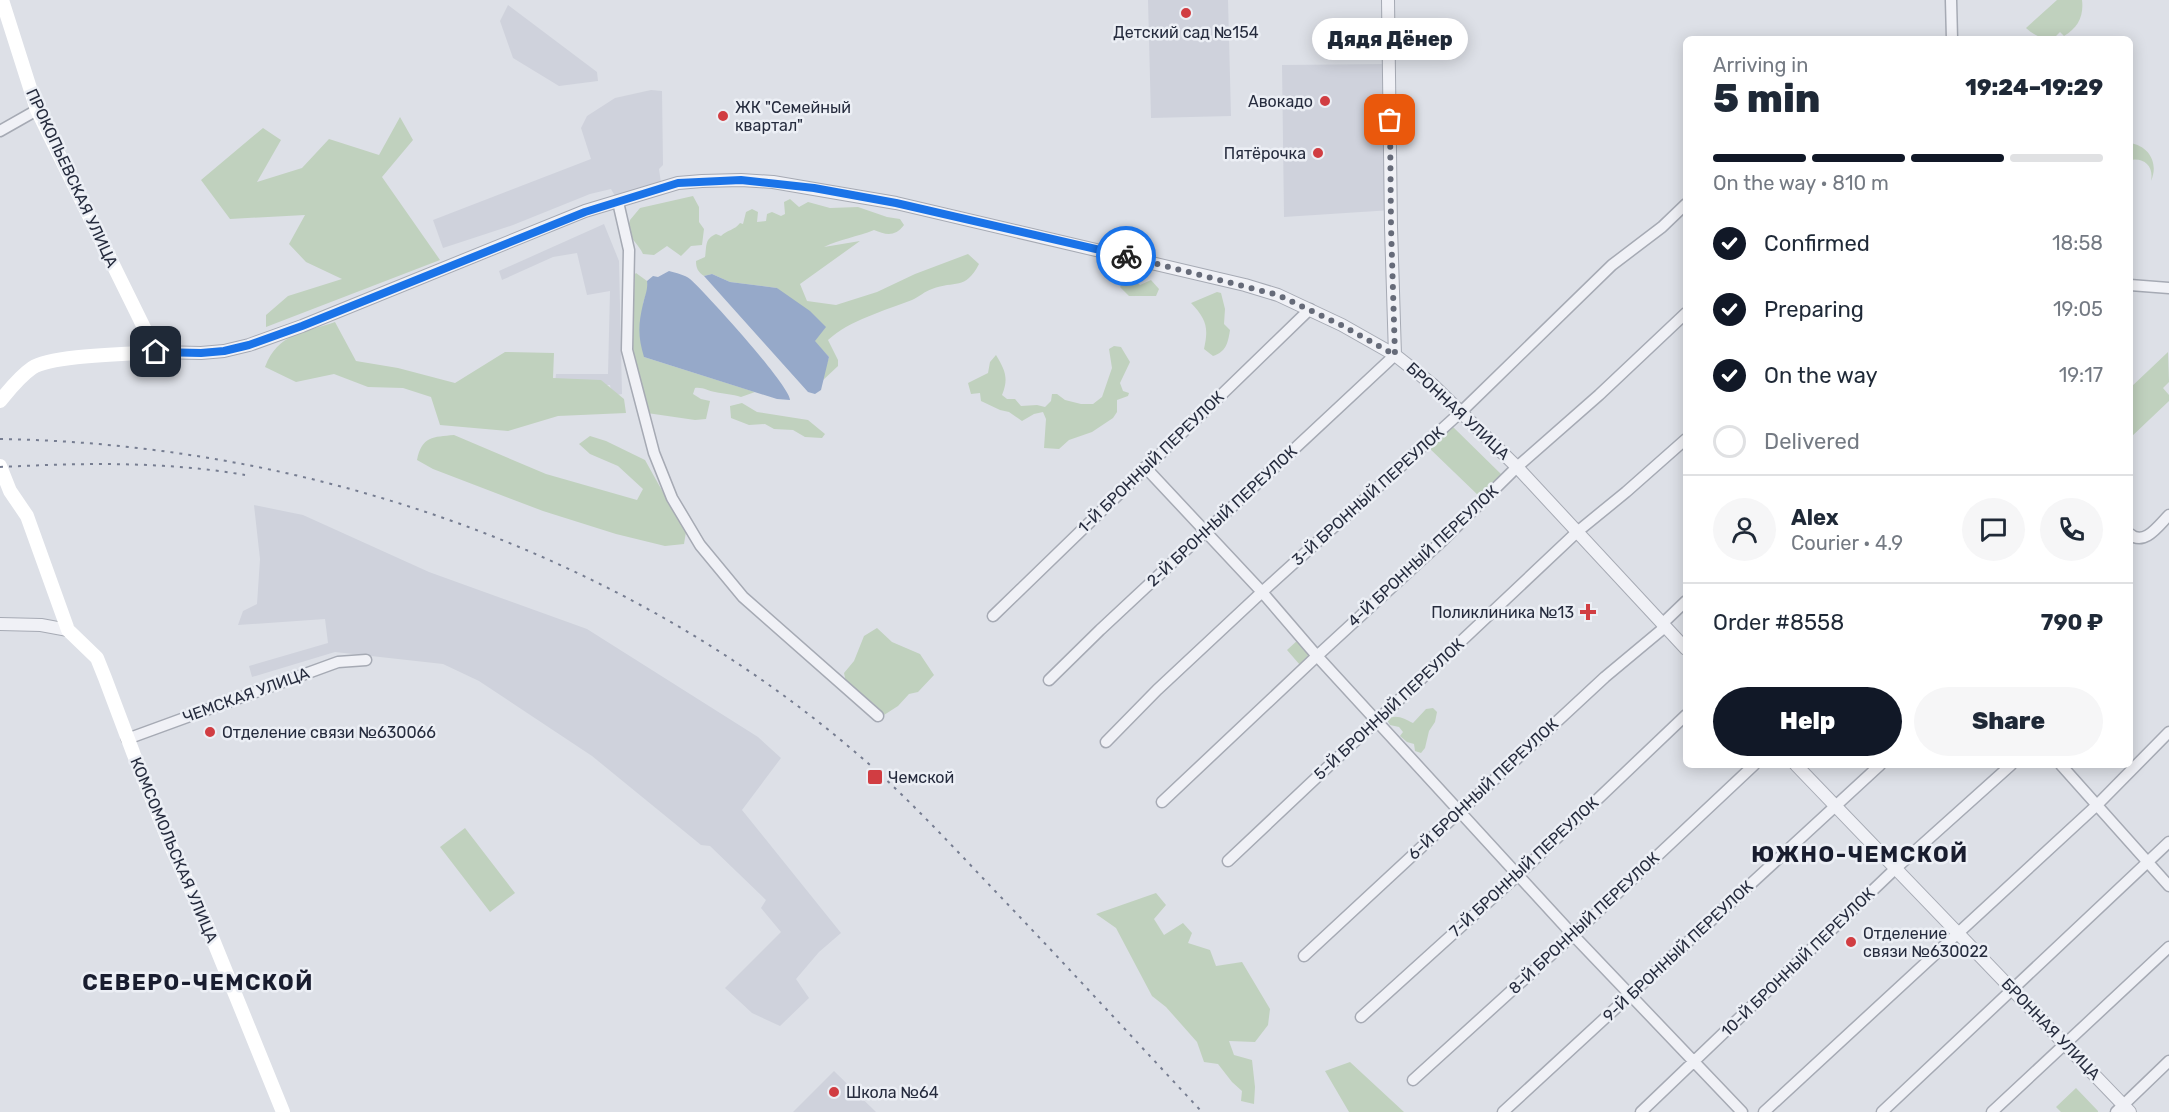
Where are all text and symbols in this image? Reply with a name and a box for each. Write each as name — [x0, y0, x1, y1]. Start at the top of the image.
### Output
marker: Детский сад №154 — [1179, 6, 1193, 20]
callout: Дядя Дёнер — [1312, 18, 1468, 60]
place label: Детский сад №154 — [1113, 23, 1259, 42]
text: Дядя Дёнер — [1327, 27, 1453, 51]
text: Arriving in — [1713, 53, 1808, 77]
text: 19:24–19:29 — [1965, 74, 2103, 101]
text: 5 min — [1713, 76, 1821, 122]
street label: ПРОКОПЬЕВСКАЯ УЛИЦА — [22, 86, 122, 271]
place label: Авокадо — [1248, 92, 1313, 111]
marker: Авокадо — [1318, 94, 1332, 108]
pin — [1364, 94, 1415, 145]
place label: ЖК "Семейный квартал" — [735, 98, 851, 135]
icon: bag — [1373, 103, 1406, 136]
marker: ЖК "Семейный квартал" — [716, 109, 730, 123]
place label: Пятёрочка — [1224, 144, 1306, 163]
marker: Пятёрочка — [1311, 146, 1325, 160]
text: On the way · 810 m — [1713, 171, 1889, 195]
courier — [1096, 226, 1156, 286]
icon: check — [1713, 227, 1746, 260]
text: Confirmed — [1764, 230, 1870, 257]
text: 18:58 — [2052, 231, 2103, 255]
icon: bike — [1110, 240, 1143, 273]
icon: check — [1713, 293, 1746, 326]
text: Preparing — [1764, 296, 1864, 323]
text: 19:05 — [2053, 297, 2103, 321]
pin — [130, 326, 181, 377]
icon: home — [139, 335, 172, 368]
street label: БРОННАЯ УЛИЦА — [1403, 358, 1514, 464]
icon: check — [1713, 359, 1746, 392]
text: On the way — [1764, 362, 1878, 389]
text: 19:17 — [2059, 363, 2103, 387]
street label: 1-Й БРОННЫЙ ПЕРЕУЛОК — [1074, 387, 1228, 537]
street label: 3-Й БРОННЫЙ ПЕРЕУЛОК — [1288, 423, 1448, 569]
text: Delivered — [1764, 428, 1860, 455]
street label: 2-Й БРОННЫЙ ПЕРЕУЛОК — [1143, 442, 1301, 590]
street label: 4-Й БРОННЫЙ ПЕРЕУЛОК — [1344, 481, 1502, 631]
button: person — [1713, 498, 1776, 561]
button: chat — [1962, 498, 2025, 561]
button: phone — [2040, 498, 2103, 561]
text: Alex — [1791, 504, 1839, 531]
text: Courier · 4.9 — [1791, 531, 1903, 555]
place label: Поликлиника №13 — [1431, 603, 1574, 622]
marker: Поликлиника №13 — [1579, 603, 1597, 621]
text: Order #8558 — [1713, 609, 1844, 636]
text: 790 ₽ — [2041, 609, 2103, 636]
street label: 5-Й БРОННЫЙ ПЕРЕУЛОК — [1310, 634, 1468, 784]
street label: ЧЕМСКАЯ УЛИЦА — [180, 663, 312, 727]
button: Help — [1713, 687, 1902, 756]
button: Share — [1914, 687, 2103, 756]
street label: 6-Й БРОННЫЙ ПЕРЕУЛОК — [1404, 714, 1562, 864]
place label: Отделение связи №630066 — [222, 723, 436, 742]
marker: Отделение связи №630066 — [203, 725, 217, 739]
street label: КОМСОМОЛЬСКАЯ УЛИЦА — [126, 754, 222, 946]
marker: Чемской — [866, 768, 884, 786]
place label: Чемской — [888, 768, 954, 787]
street label: 7-Й БРОННЫЙ ПЕРЕУЛОК — [1446, 793, 1602, 941]
district label: ЮЖНО-ЧЕМСКОЙ — [1751, 841, 1969, 868]
street label: 8-Й БРОННЫЙ ПЕРЕУЛОК — [1505, 848, 1663, 998]
street label: 9-Й БРОННЫЙ ПЕРЕУЛОК — [1599, 876, 1757, 1026]
street label: 10-Й БРОННЫЙ ПЕРЕУЛОК — [1717, 884, 1879, 1040]
place label: Отделение связи №630022 — [1863, 924, 1988, 961]
marker: Отделение связи №630022 — [1844, 935, 1858, 949]
district label: СЕВЕРО-ЧЕМСКОЙ — [82, 969, 314, 996]
street label: БРОННАЯ УЛИЦА — [1998, 974, 2105, 1084]
place label: Школа №64 — [846, 1083, 939, 1102]
marker: Школа №64 — [827, 1085, 841, 1099]

